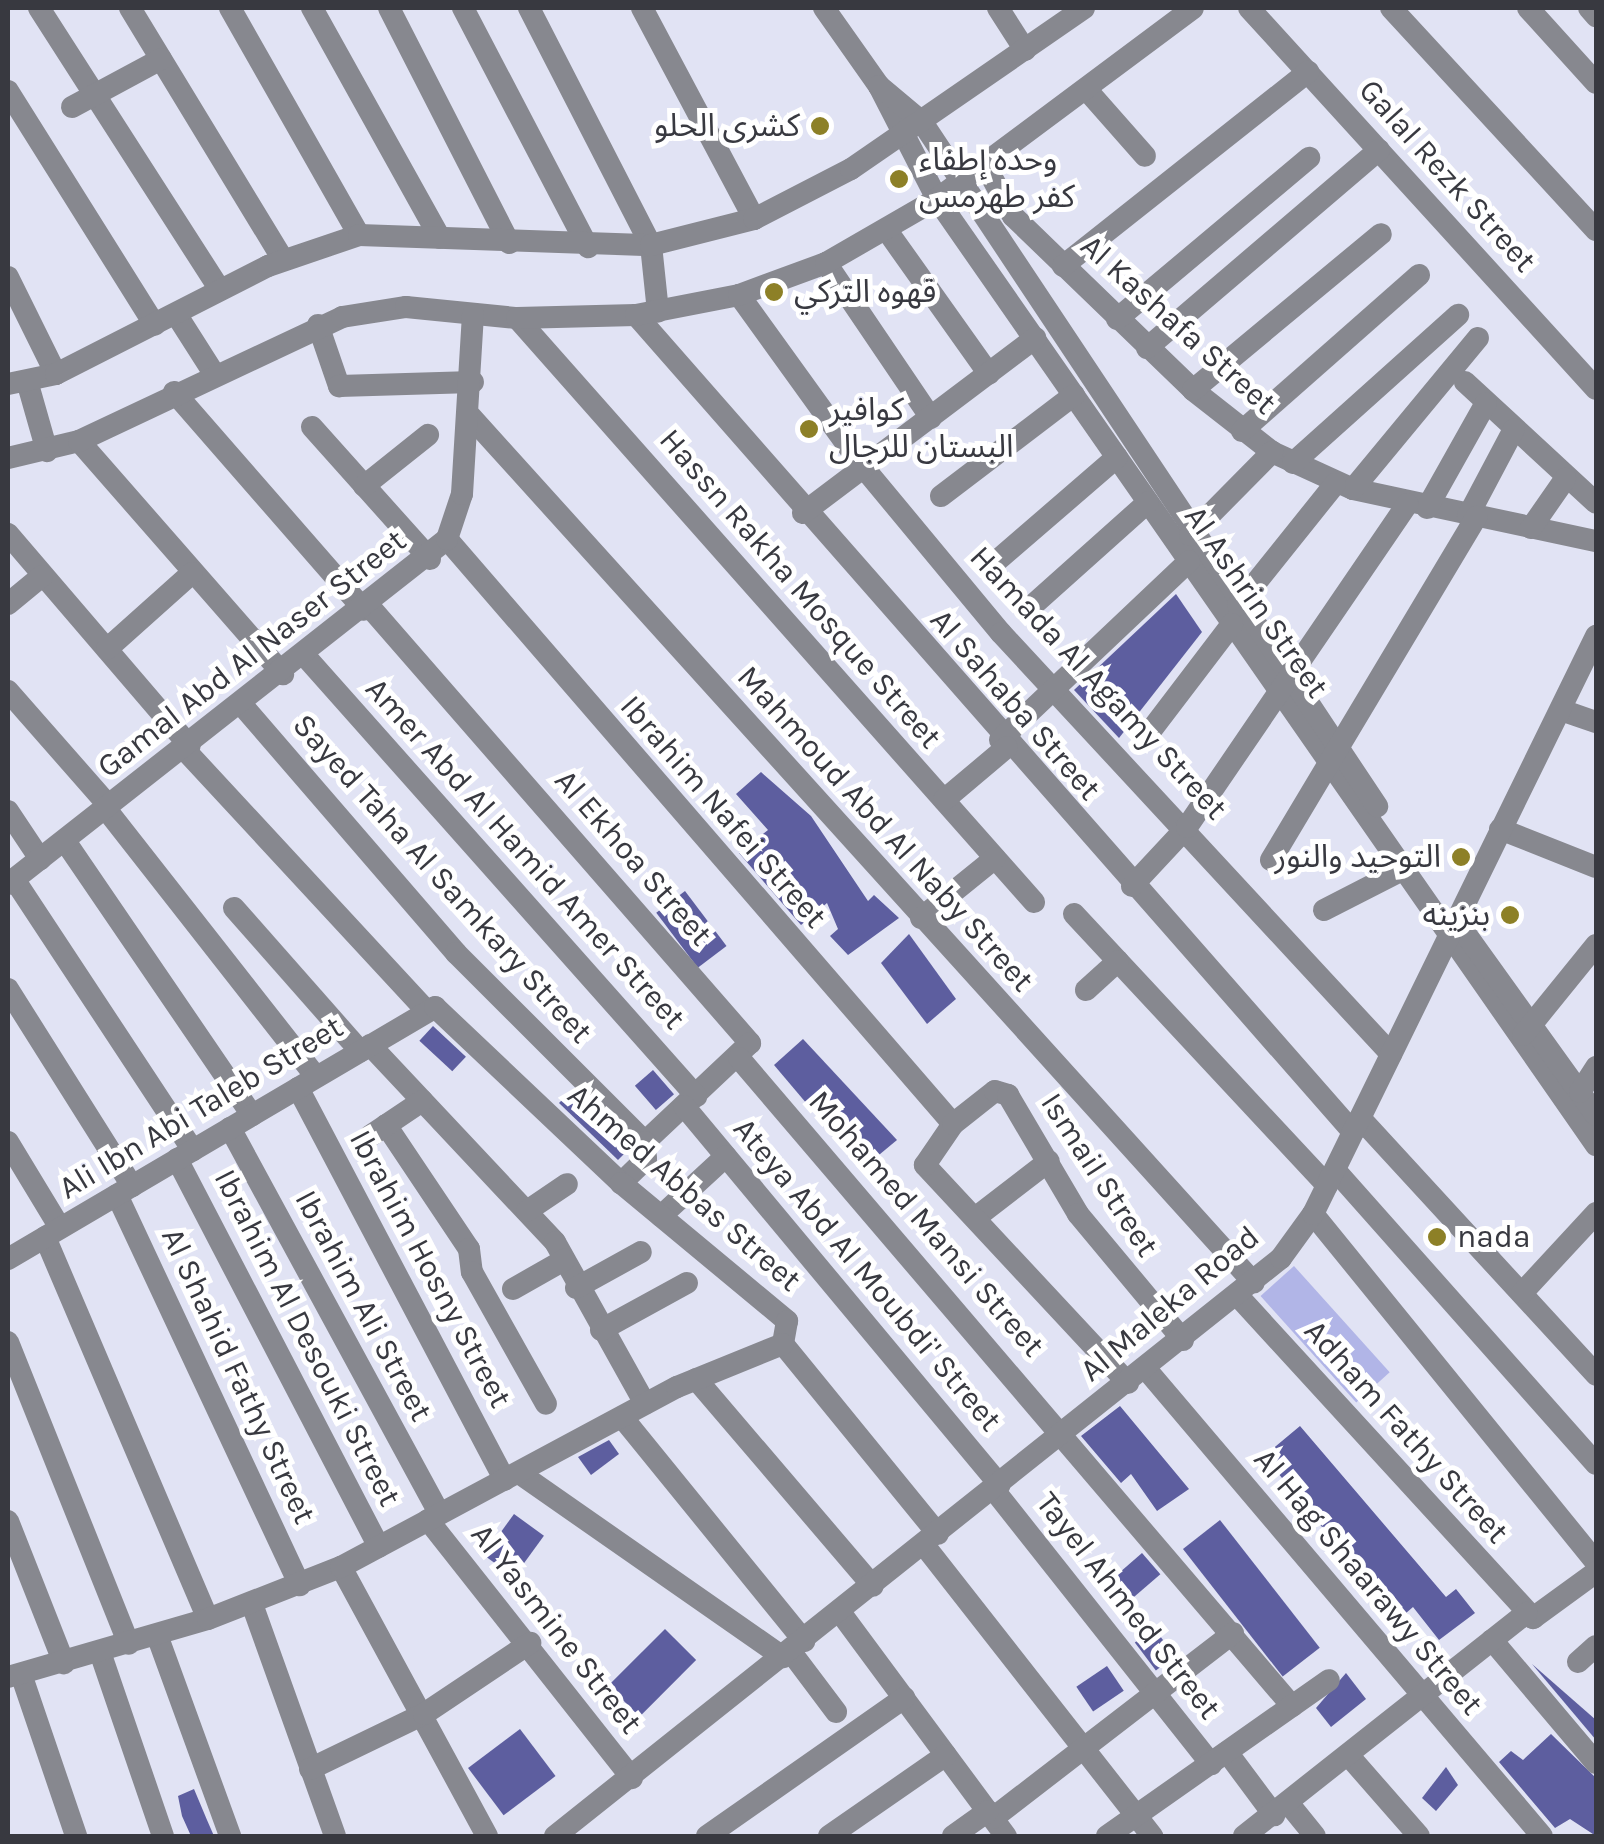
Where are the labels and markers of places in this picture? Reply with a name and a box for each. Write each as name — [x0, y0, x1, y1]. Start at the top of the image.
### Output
place label: كشرى الحلو — [654, 107, 800, 145]
marker: كشرى الحلو — [809, 115, 831, 137]
place label: وحده إطفاء كفر طهرمس — [919, 142, 1075, 217]
marker: وحده إطفاء كفر طهرمس — [888, 168, 910, 190]
place label: قهوه التركي — [794, 273, 936, 311]
marker: قهوه التركي — [763, 281, 785, 303]
place label: كوافير البستان للرجال — [829, 392, 1014, 467]
marker: كوافير البستان للرجال — [798, 418, 820, 440]
place label: التوحيد والنور — [1275, 838, 1441, 876]
marker: التوحيد والنور — [1450, 846, 1472, 868]
place label: بنزينه — [1423, 896, 1490, 934]
marker: بنزينه — [1499, 904, 1521, 926]
place label: nada — [1457, 1218, 1531, 1256]
marker: nada — [1426, 1226, 1448, 1248]

